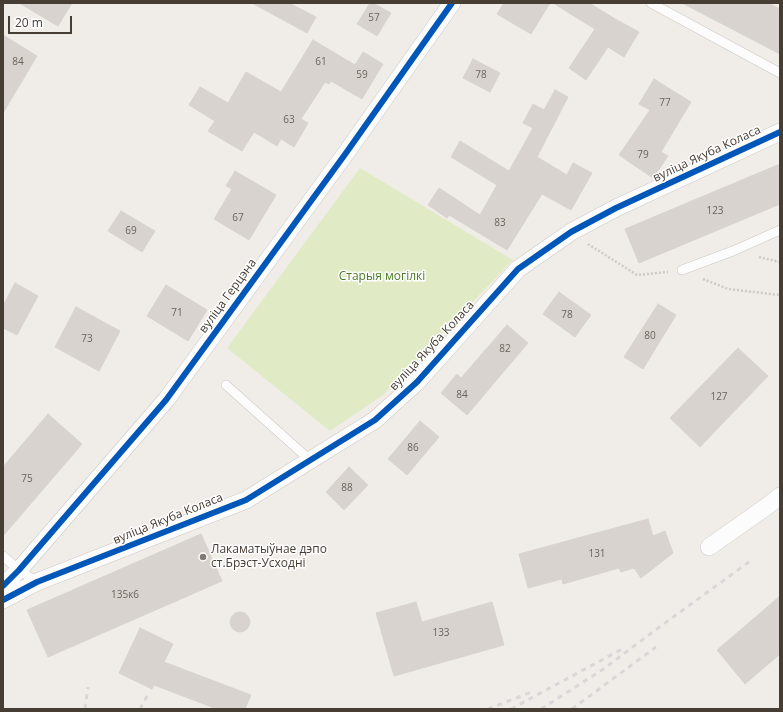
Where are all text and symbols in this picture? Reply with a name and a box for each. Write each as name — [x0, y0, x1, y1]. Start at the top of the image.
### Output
scale bar — [10, 8, 74, 34]
house number: 57 — [368, 12, 380, 24]
text: 20 m — [15, 14, 43, 31]
house number: 84 — [12, 56, 24, 68]
house number: 61 — [315, 56, 327, 68]
house number: 59 — [356, 69, 368, 81]
house number: 78 — [475, 69, 487, 81]
house number: 77 — [659, 97, 671, 109]
house number: 63 — [283, 114, 295, 126]
street label: вуліца Якуба Коласа — [651, 123, 763, 185]
house number: 79 — [637, 149, 649, 161]
house number: 123 — [706, 205, 724, 217]
house number: 67 — [232, 212, 244, 224]
house number: 83 — [494, 217, 506, 229]
house number: 69 — [125, 225, 137, 237]
street label: вуліца Герцэна — [196, 256, 260, 336]
park label: Старыя могілкі — [339, 270, 425, 284]
street label: вуліца Якуба Коласа — [387, 298, 477, 394]
house number: 71 — [171, 307, 183, 319]
house number: 78 — [561, 309, 573, 321]
house number: 80 — [644, 330, 656, 342]
house number: 73 — [81, 333, 93, 345]
house number: 82 — [499, 343, 511, 355]
house number: 84 — [456, 389, 468, 401]
house number: 127 — [710, 391, 728, 403]
house number: 86 — [407, 442, 419, 454]
house number: 75 — [21, 473, 33, 485]
house number: 88 — [341, 482, 353, 494]
street label: вуліца Якуба Коласа — [111, 490, 225, 548]
place label: Лакаматыўнае дэпо ст.Брэст-Усходні — [211, 543, 327, 571]
house number: 131 — [588, 548, 606, 560]
marker: Лакаматыўнае дэпо ст.Брэст-Усходні — [198, 552, 208, 562]
house number: 135к6 — [111, 589, 139, 601]
house number: 133 — [432, 627, 450, 639]

